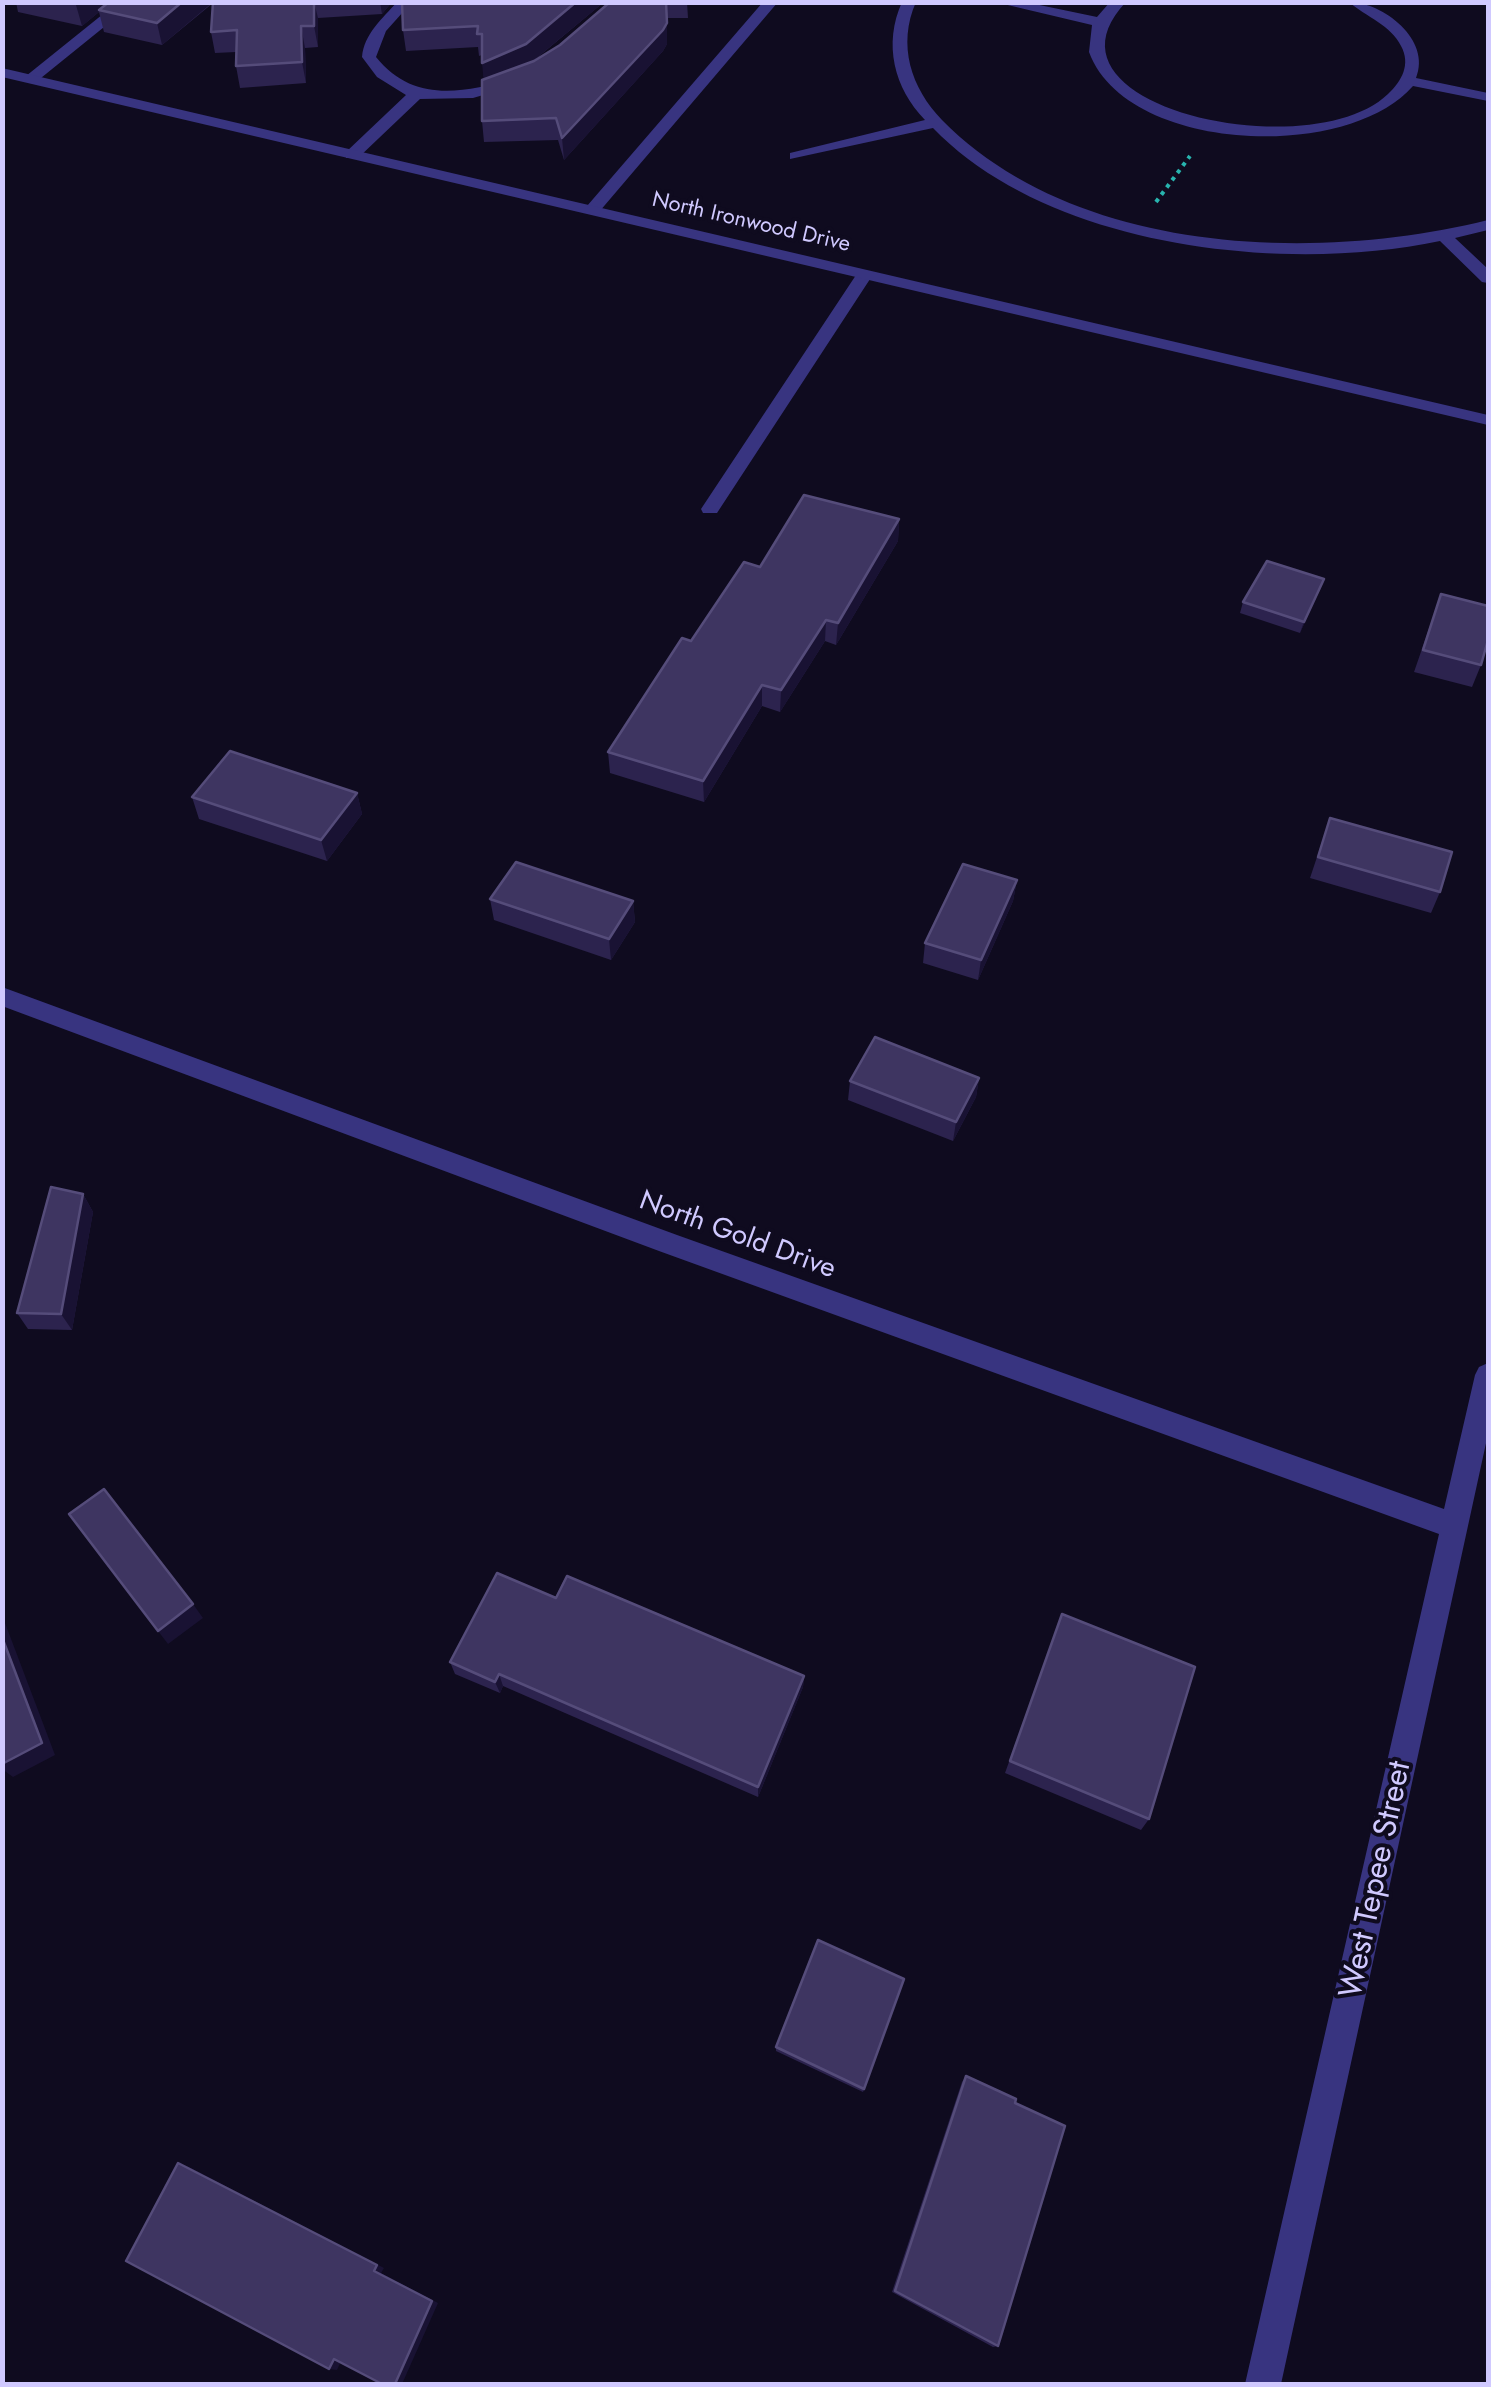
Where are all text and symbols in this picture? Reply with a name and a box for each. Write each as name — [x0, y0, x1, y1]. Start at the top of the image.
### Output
street label: North Ironwood Drive — [649, 187, 853, 259]
street label: North Gold Drive — [634, 1185, 840, 1287]
street label: West Tepee Street — [1333, 1758, 1421, 2002]

